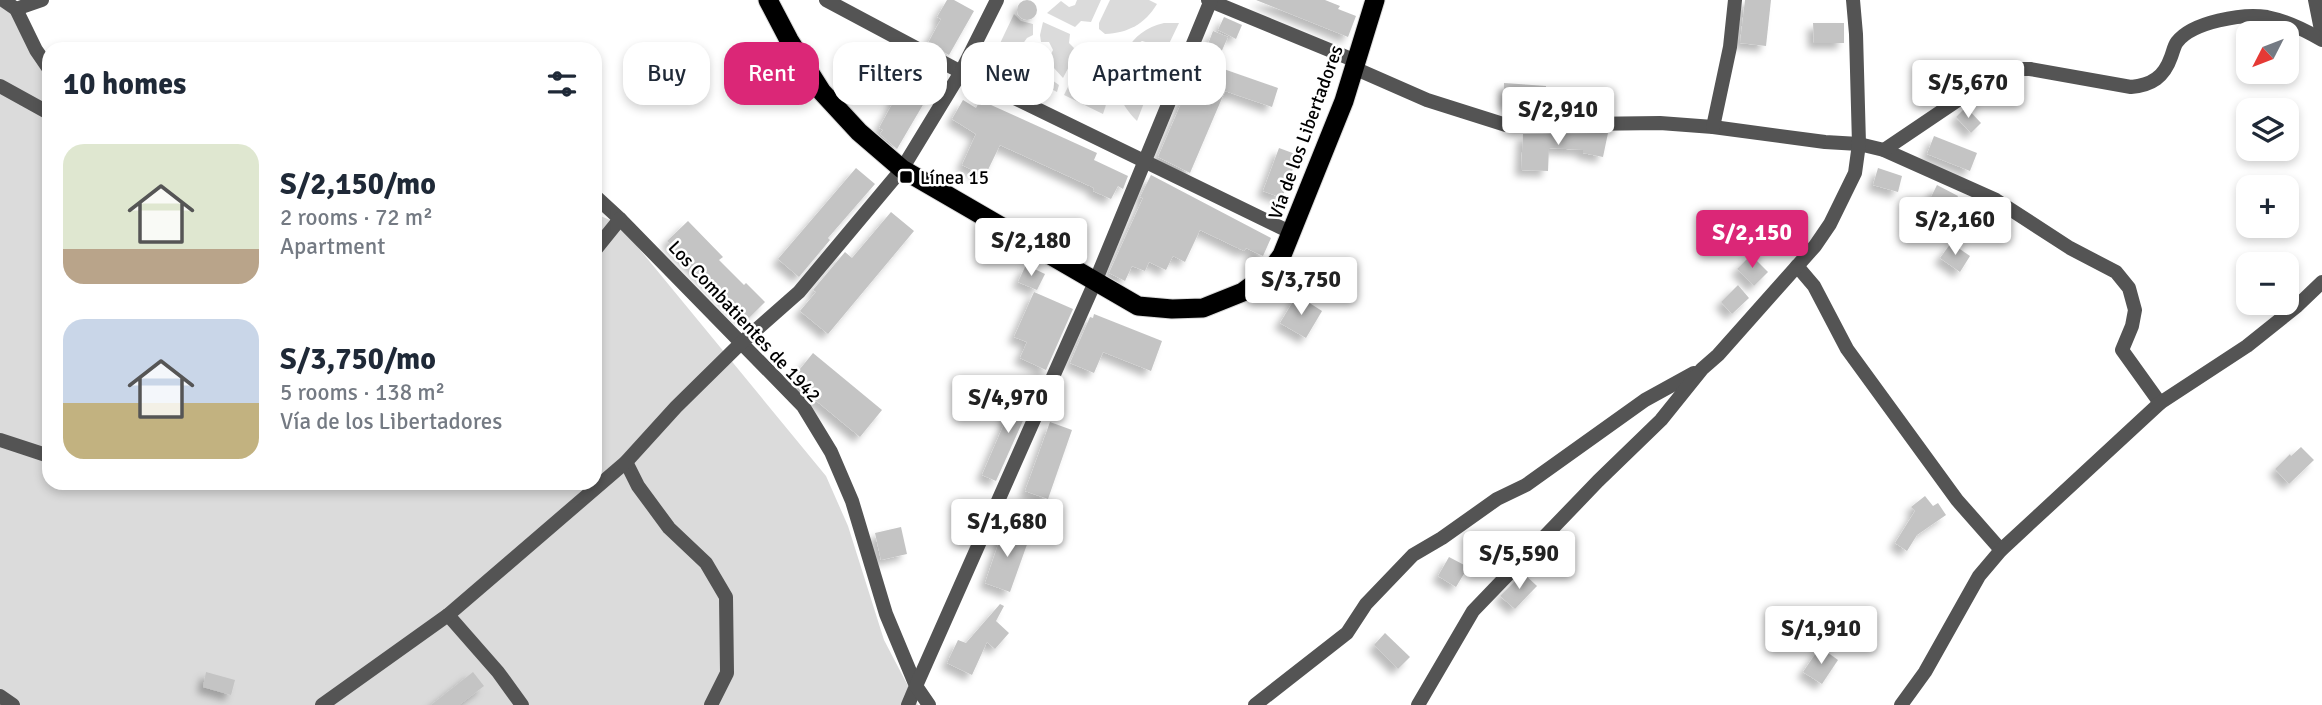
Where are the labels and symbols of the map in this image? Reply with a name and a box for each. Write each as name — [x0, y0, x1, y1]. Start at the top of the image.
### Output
north arrow — [2236, 21, 2300, 84]
street label: Vía de los Libertadores — [1263, 42, 1349, 223]
pin: S/5,670 — [1903, 60, 2033, 120]
pin: S/2,910 — [1493, 88, 1623, 147]
place label: Línea 15 — [920, 166, 989, 190]
marker: Línea 15 — [898, 169, 914, 185]
pin: S/2,160 — [1890, 198, 2020, 257]
pin: S/2,150 — [1687, 210, 1817, 270]
pin: S/2,180 — [966, 218, 1096, 278]
street label: Los Combatientes de 1942 — [663, 236, 826, 408]
pin: S/3,750 — [1236, 258, 1366, 317]
pin: S/4,970 — [943, 376, 1073, 435]
pin: S/1,680 — [942, 500, 1072, 559]
pin: S/5,590 — [1454, 532, 1584, 591]
pin: S/1,910 — [1756, 606, 1886, 666]

